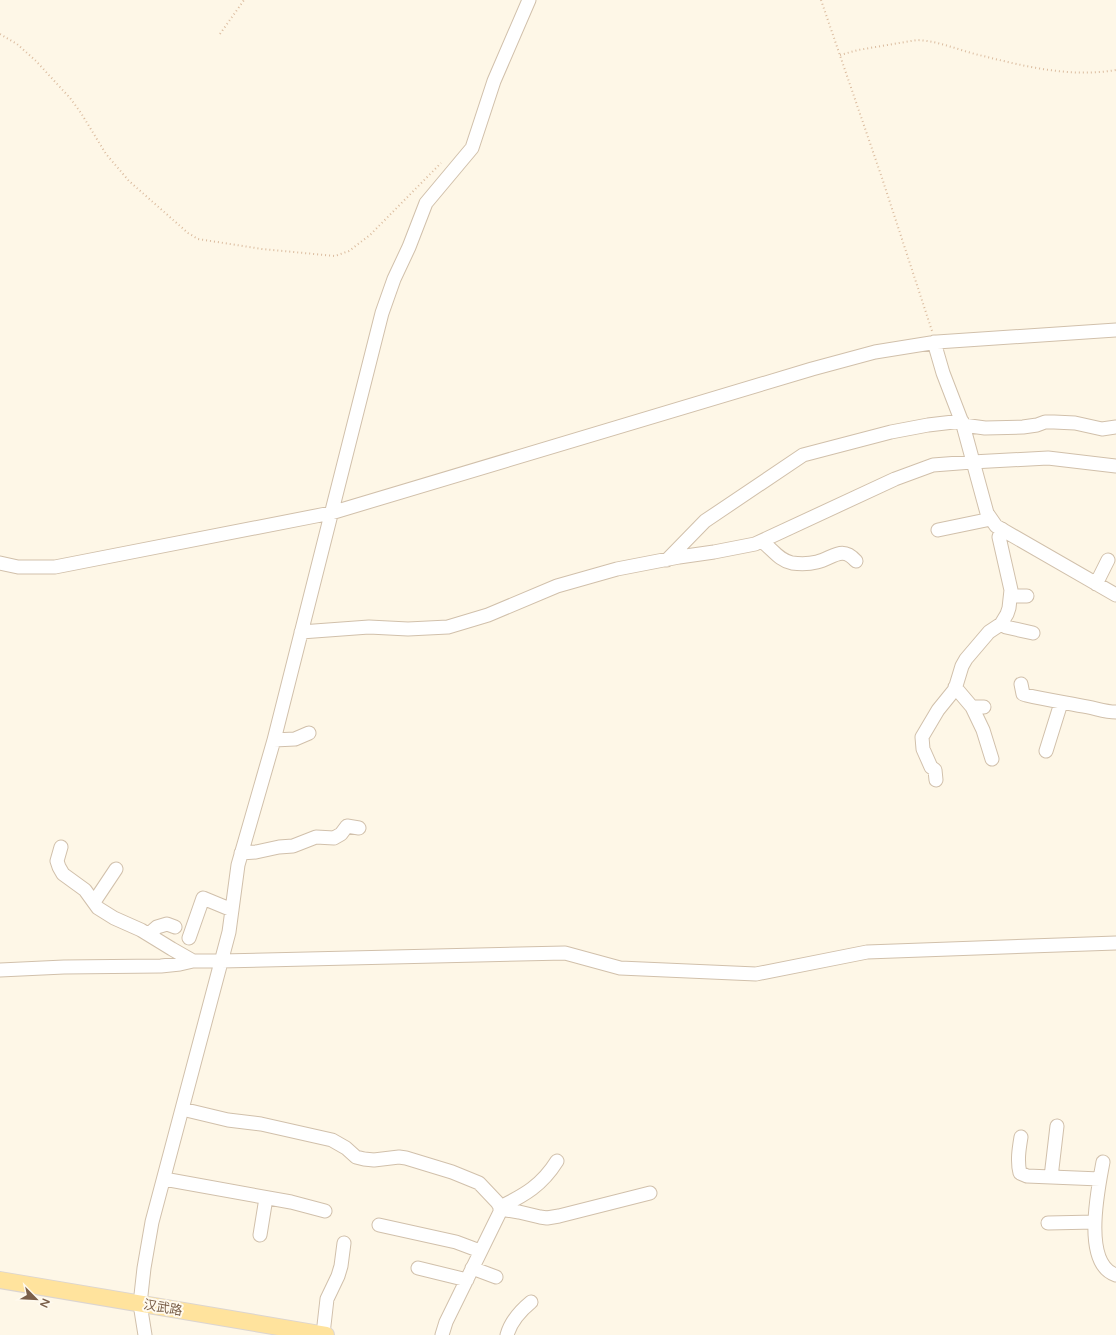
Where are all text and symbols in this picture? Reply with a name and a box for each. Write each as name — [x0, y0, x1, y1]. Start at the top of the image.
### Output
north arrow — [16, 1279, 56, 1319]
text: N — [37, 1296, 52, 1310]
street label: 汉武路 — [142, 1297, 184, 1319]

